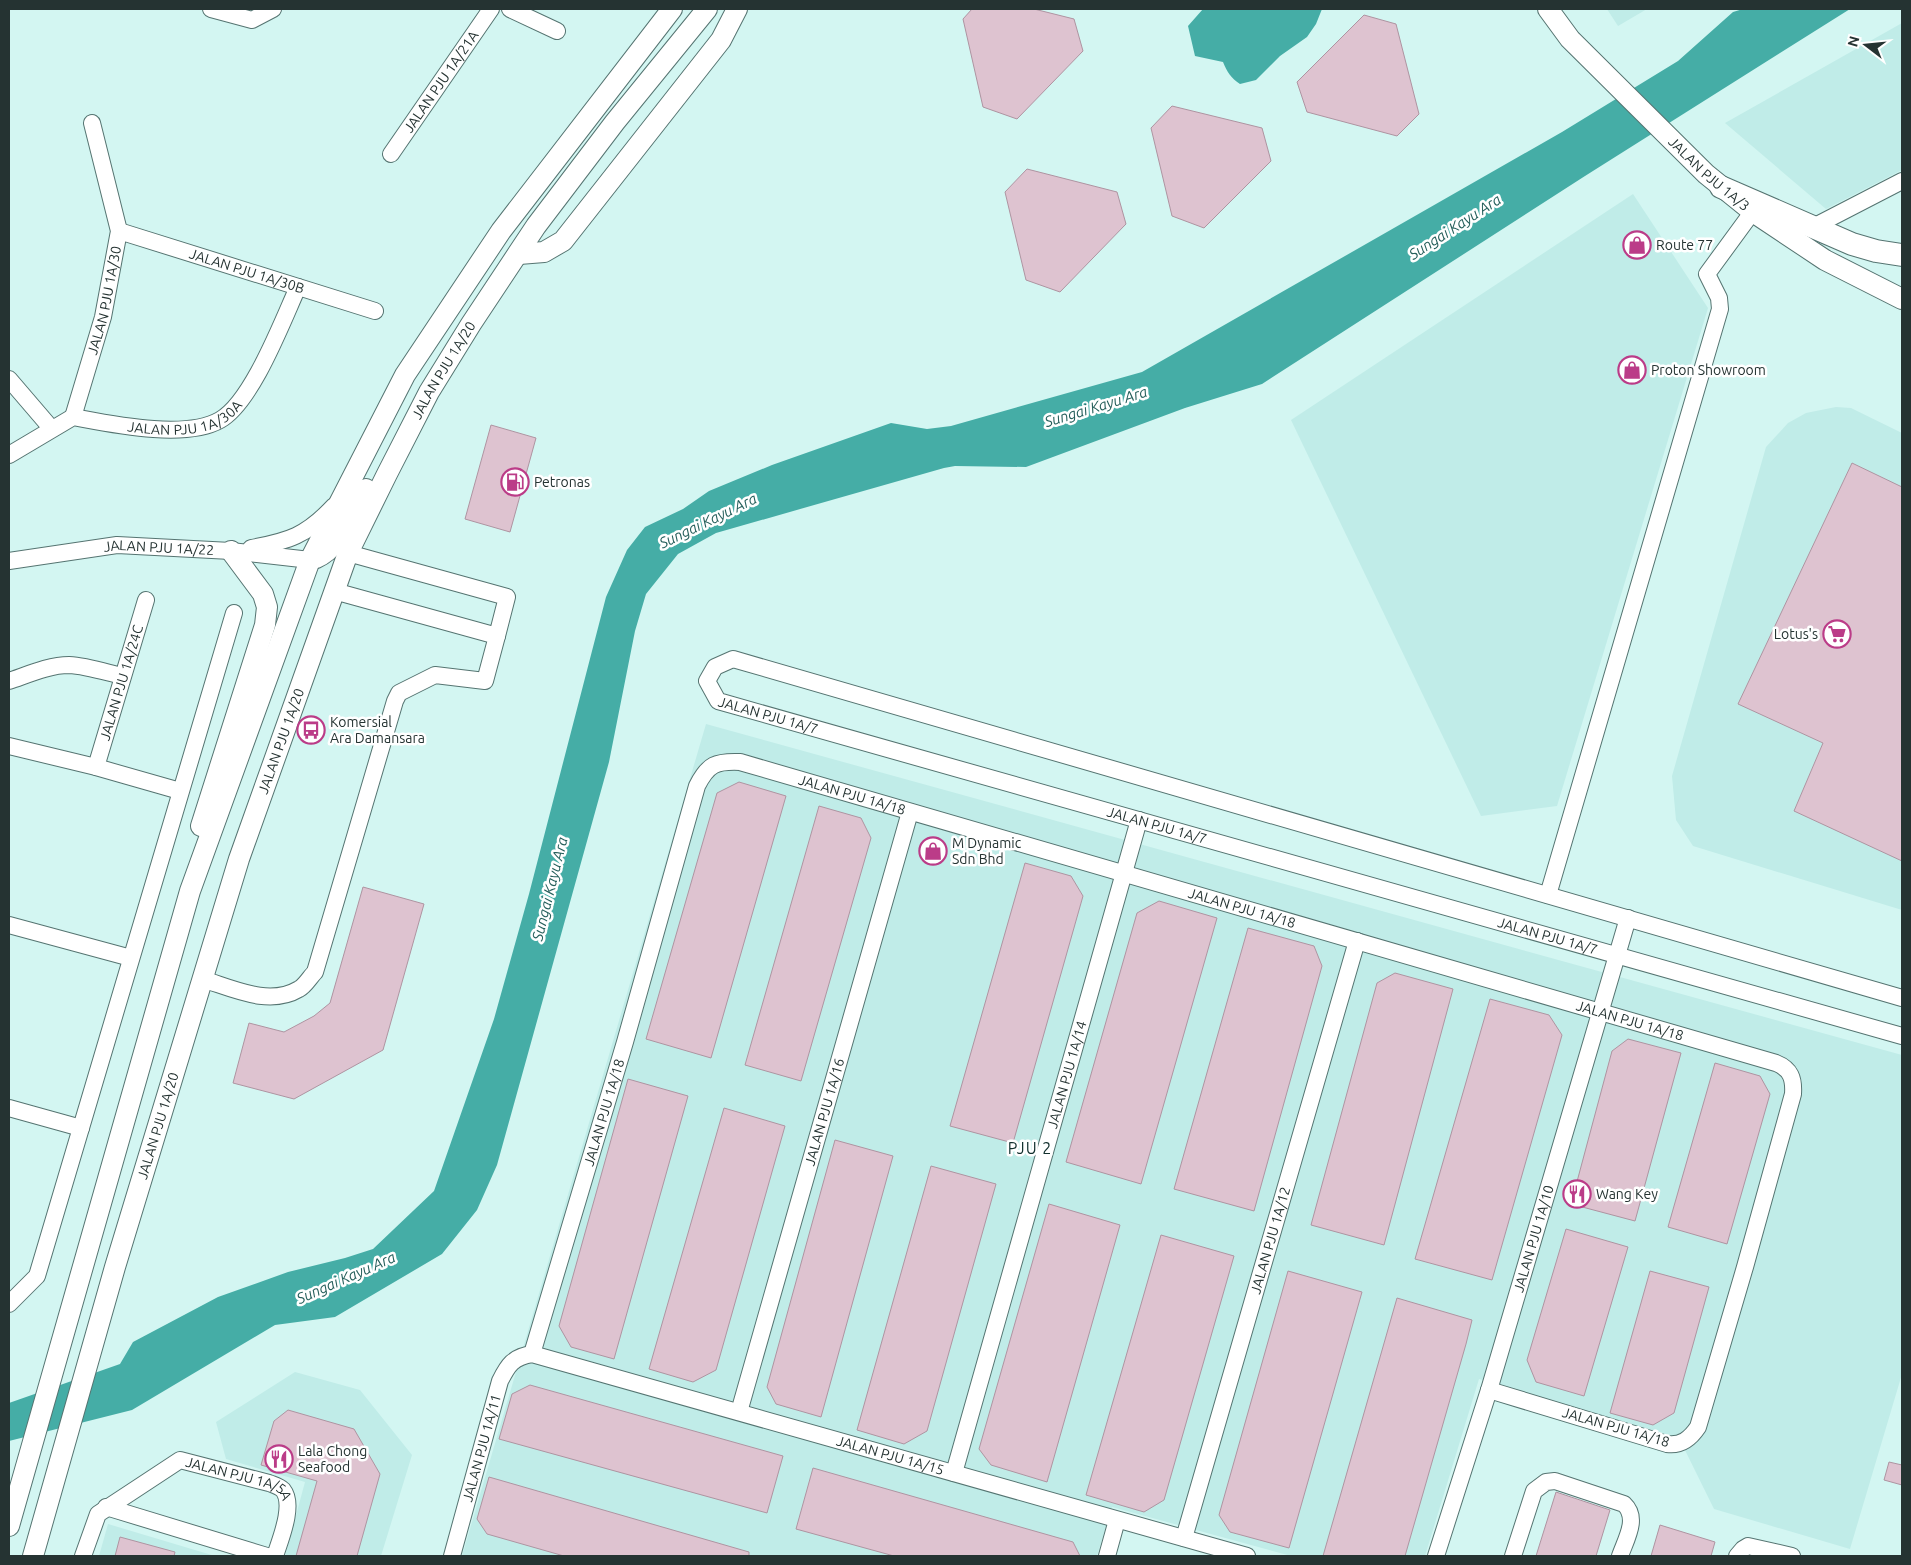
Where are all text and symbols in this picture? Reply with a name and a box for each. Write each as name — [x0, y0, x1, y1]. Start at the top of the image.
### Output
north arrow — [1841, 20, 1891, 70]
street label: JALAN PJU 1A/21A — [400, 28, 482, 136]
text: N — [1844, 34, 1863, 49]
street label: JALAN PJU 1A/3 — [1665, 134, 1753, 214]
water label: Sungai Kayu Ara — [1405, 190, 1504, 263]
shop icon: Route 77 — [1622, 230, 1652, 260]
place label: Route 77 — [1656, 237, 1713, 253]
street label: JALAN PJU 1A/30 — [84, 245, 124, 357]
street label: JALAN PJU 1A/30B — [187, 245, 307, 297]
street label: JALAN PJU 1A/20 — [408, 318, 479, 422]
shop icon: Proton Showroom — [1617, 355, 1647, 385]
place label: Proton Showroom — [1651, 362, 1766, 378]
water label: Sungai Kayu Ara — [1042, 383, 1149, 430]
street label: JALAN PJU 1A/30A — [127, 397, 245, 438]
fuel station icon: Petronas — [500, 467, 530, 497]
place label: Petronas — [534, 474, 590, 490]
water label: Sungai Kayu Ara — [655, 490, 759, 552]
street label: JALAN PJU 1A/22 — [102, 537, 215, 558]
supermarket icon: Lotus's — [1822, 619, 1852, 649]
street label: JALAN PJU 1A/24C — [96, 623, 146, 742]
place label: Lotus's — [1774, 626, 1818, 642]
street label: JALAN PJU 1A/20 — [255, 686, 307, 796]
street label: JALAN PJU 1A/7 — [716, 693, 820, 737]
place label: Komersial Ara Damansara — [330, 714, 425, 746]
bus stop icon: Komersial Ara Damansara — [296, 715, 326, 745]
street label: JALAN PJU 1A/18 — [797, 771, 908, 818]
street label: JALAN PJU 1A/7 — [1105, 803, 1209, 847]
water label: Sungai Kayu Ara — [528, 835, 571, 943]
place label: M Dynamic Sdn Bhd — [952, 835, 1022, 867]
shop icon: M Dynamic Sdn Bhd — [918, 836, 948, 866]
street label: JALAN PJU 1A/18 — [1186, 885, 1298, 931]
street label: JALAN PJU 1A/7 — [1496, 914, 1599, 957]
street label: JALAN PJU 1A/18 — [1574, 997, 1686, 1044]
street label: JALAN PJU 1A/14 — [1044, 1019, 1090, 1130]
street label: JALAN PJU 1A/16 — [802, 1056, 847, 1167]
street label: JALAN PJU 1A/18 — [580, 1057, 628, 1168]
street label: JALAN PJU 1A/20 — [134, 1070, 182, 1181]
district label: PJU 2 — [1008, 1139, 1052, 1157]
restaurant icon: Wang Key — [1562, 1179, 1592, 1209]
street label: JALAN PJU 1A/10 — [1510, 1183, 1557, 1294]
street label: JALAN PJU 1A/12 — [1247, 1185, 1293, 1296]
place label: Wang Key — [1596, 1186, 1658, 1202]
water label: Sungai Kayu Ara — [293, 1248, 398, 1307]
street label: JALAN PJU 1A/11 — [459, 1392, 504, 1504]
street label: JALAN PJU 1A/18 — [1561, 1404, 1672, 1450]
street label: JALAN PJU 1A/15 — [835, 1432, 946, 1478]
place label: Lala Chong Seafood — [298, 1443, 367, 1475]
restaurant icon: Lala Chong Seafood — [264, 1444, 294, 1474]
street label: JALAN PJU 1A/5A — [184, 1454, 295, 1502]

